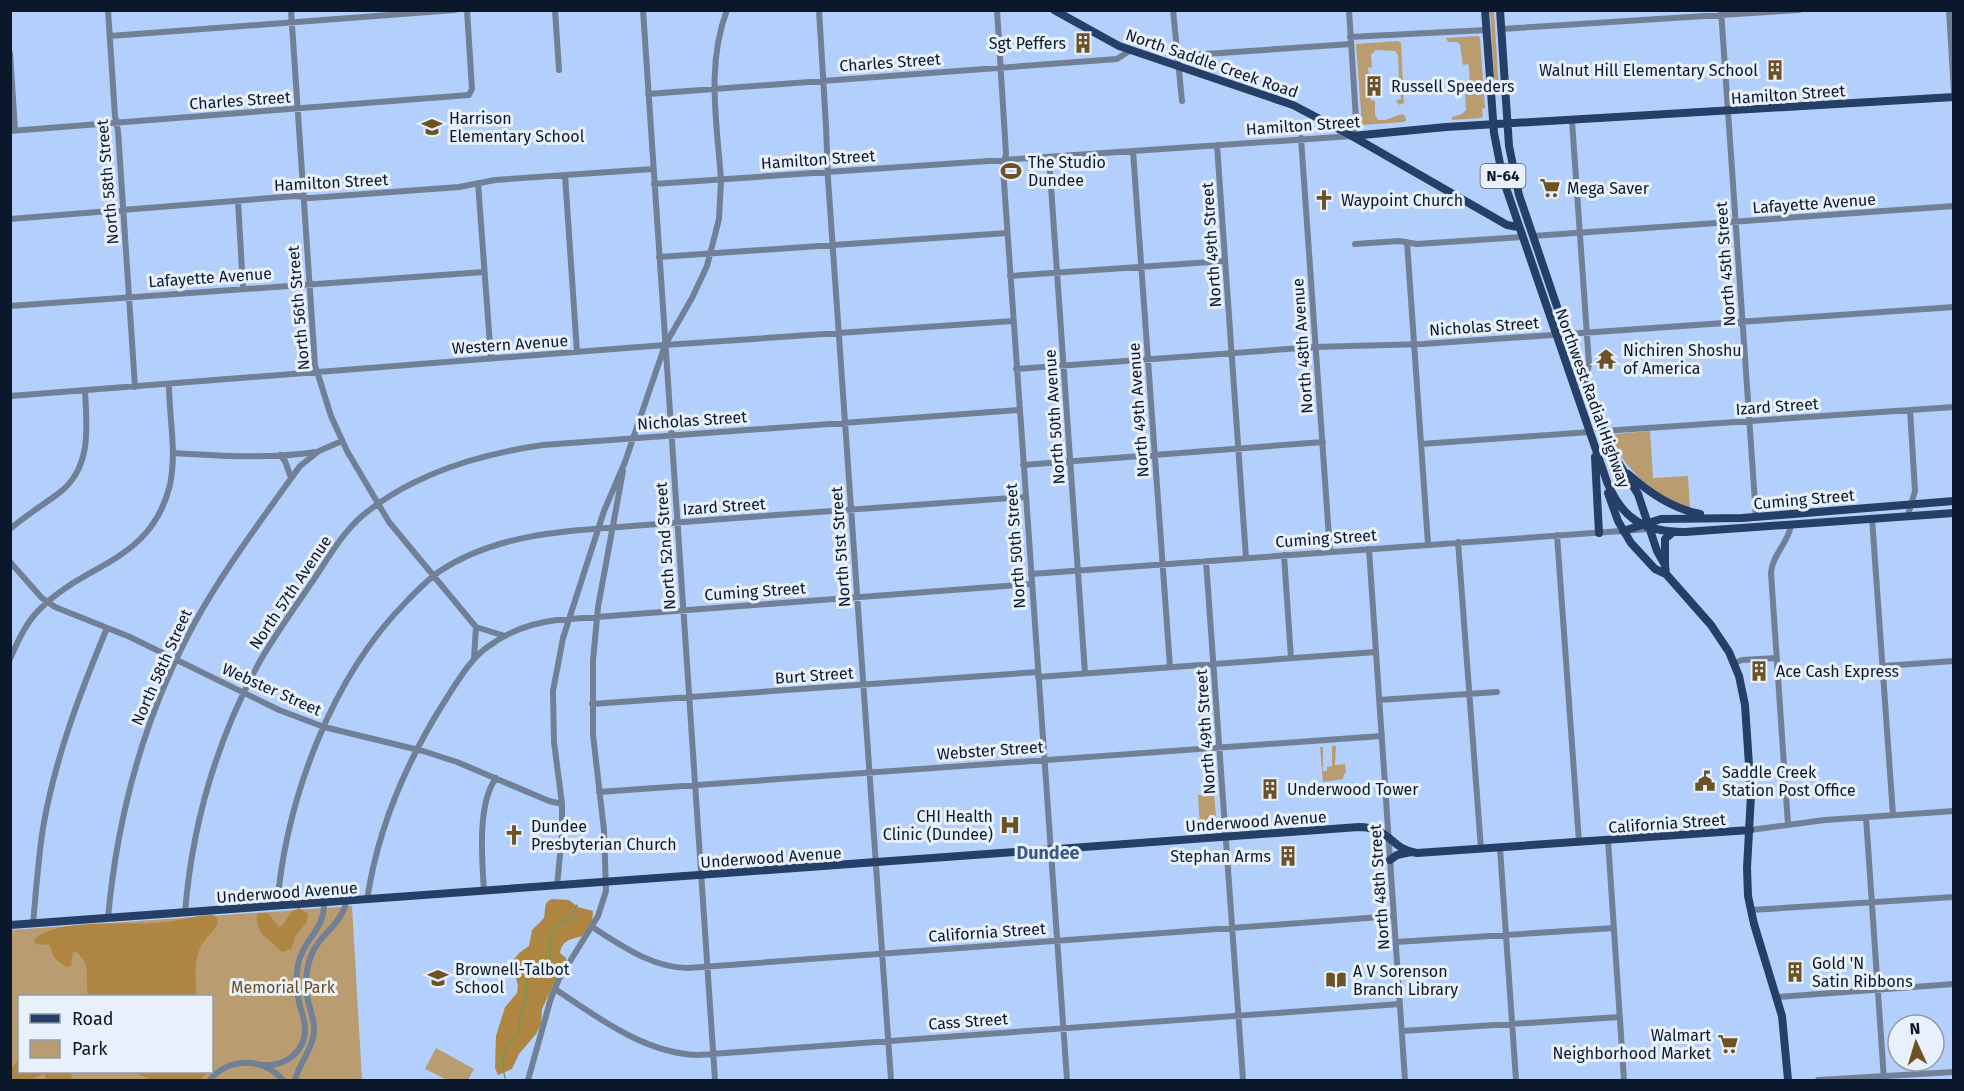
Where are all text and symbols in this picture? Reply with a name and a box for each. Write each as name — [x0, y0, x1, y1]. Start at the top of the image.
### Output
street label: North Saddle Creek Road — [1123, 25, 1301, 102]
building icon: Sgt Peffers — [1071, 31, 1095, 55]
place label: Sgt Peffers — [989, 34, 1066, 53]
street label: Charles Street — [839, 49, 942, 76]
building icon: Walnut Hill Elementary School — [1763, 58, 1787, 82]
place label: Walnut Hill Elementary School — [1539, 61, 1758, 80]
building icon: Russell Speeders — [1362, 74, 1386, 98]
place label: Russell Speeders — [1391, 77, 1514, 96]
street label: Hamilton Street — [1730, 81, 1846, 108]
street label: Charles Street — [189, 87, 292, 114]
place label: Harrison Elementary School — [449, 109, 585, 146]
street label: Hamilton Street — [1245, 112, 1361, 139]
school or university icon: Harrison Elementary School — [420, 115, 444, 139]
street label: North 58th Street — [93, 118, 122, 245]
street label: Hamilton Street — [760, 146, 876, 173]
place label: The Studio Dundee — [1028, 153, 1106, 190]
sports icon: The Studio Dundee — [999, 159, 1023, 183]
road number: N-64 — [1480, 164, 1526, 188]
street label: Hamilton Street — [273, 170, 389, 195]
supermarket icon: Mega Saver — [1538, 176, 1562, 200]
place label: Mega Saver — [1567, 179, 1650, 198]
street label: North 49th Street — [1198, 182, 1225, 308]
church icon: Waypoint Church — [1312, 188, 1336, 212]
street label: Lafayette Avenue — [1752, 190, 1876, 217]
place label: Waypoint Church — [1341, 191, 1463, 210]
street label: North 45th Street — [1712, 201, 1739, 327]
street label: North 56th Street — [284, 245, 313, 371]
street label: Lafayette Avenue — [148, 264, 272, 291]
street label: North 48th Avenue — [1288, 278, 1317, 414]
street label: Northwest Radial Highway — [1551, 306, 1634, 491]
street label: Nicholas Street — [1428, 313, 1540, 340]
street label: Western Avenue — [451, 331, 569, 358]
place label: Nichiren Shoshu of America — [1623, 341, 1742, 378]
street label: North 49th Avenue — [1124, 342, 1153, 478]
temple icon: Nichiren Shoshu of America — [1594, 347, 1618, 371]
street label: North 50th Avenue — [1040, 349, 1069, 485]
street label: Izard Street — [1735, 394, 1819, 419]
street label: Nicholas Street — [636, 407, 748, 434]
street label: North 52nd Street — [652, 481, 679, 611]
street label: North 50th Street — [1002, 482, 1029, 609]
street label: North 51st Street — [827, 486, 854, 608]
street label: Cuming Street — [1753, 486, 1856, 513]
street label: Izard Street — [682, 494, 766, 519]
street label: Cuming Street — [1275, 525, 1378, 552]
street label: North 57th Avenue — [245, 532, 335, 653]
street label: Cuming Street — [704, 578, 807, 605]
street label: North 58th Street — [127, 606, 196, 728]
street label: Webster Street — [219, 659, 325, 720]
building icon: Ace Cash Express — [1747, 659, 1771, 683]
place label: Ace Cash Express — [1776, 662, 1899, 681]
street label: Burt Street — [774, 663, 854, 688]
street label: North 49th Street — [1192, 669, 1219, 795]
street label: Webster Street — [936, 737, 1044, 764]
place label: Saddle Creek Station Post Office — [1722, 763, 1856, 800]
public building icon: Saddle Creek Station Post Office — [1693, 769, 1717, 793]
building icon: Underwood Tower — [1258, 777, 1282, 801]
place label: Underwood Tower — [1287, 780, 1419, 799]
place label: CHI Health Clinic (Dundee) — [883, 807, 993, 844]
street label: Underwood Avenue — [1185, 807, 1327, 836]
street label: California Street — [1608, 810, 1727, 837]
hospital icon: CHI Health Clinic (Dundee) — [998, 813, 1022, 837]
place label: Dundee Presbyterian Church — [531, 817, 677, 854]
church icon: Dundee Presbyterian Church — [502, 823, 526, 847]
street label: North 48th Street — [1366, 823, 1393, 950]
district label: Dundee — [1016, 842, 1080, 864]
street label: Underwood Avenue — [700, 843, 842, 872]
building icon: Stephan Arms — [1276, 844, 1300, 868]
place label: Stephan Arms — [1170, 847, 1271, 866]
street label: Underwood Avenue — [216, 878, 358, 907]
street label: California Street — [928, 919, 1047, 946]
place label: Gold 'N Satin Ribbons — [1812, 954, 1913, 991]
place label: Brownell-Talbot School — [455, 960, 570, 997]
building icon: Gold 'N Satin Ribbons — [1783, 960, 1807, 984]
place label: A V Sorenson Branch Library — [1353, 962, 1458, 999]
school or university icon: Brownell-Talbot School — [426, 966, 450, 990]
library icon: A V Sorenson Branch Library — [1324, 968, 1348, 992]
park label: Memorial Park — [231, 978, 336, 997]
legend — [18, 995, 213, 1073]
text: Road — [72, 1008, 114, 1030]
street label: Cass Street — [928, 1009, 1009, 1034]
north arrow — [1886, 1013, 1946, 1073]
text: N — [1909, 1019, 1921, 1038]
place label: Walmart Neighborhood Market — [1552, 1026, 1711, 1063]
supermarket icon: Walmart Neighborhood Market — [1716, 1032, 1740, 1056]
text: Park — [72, 1038, 108, 1060]

